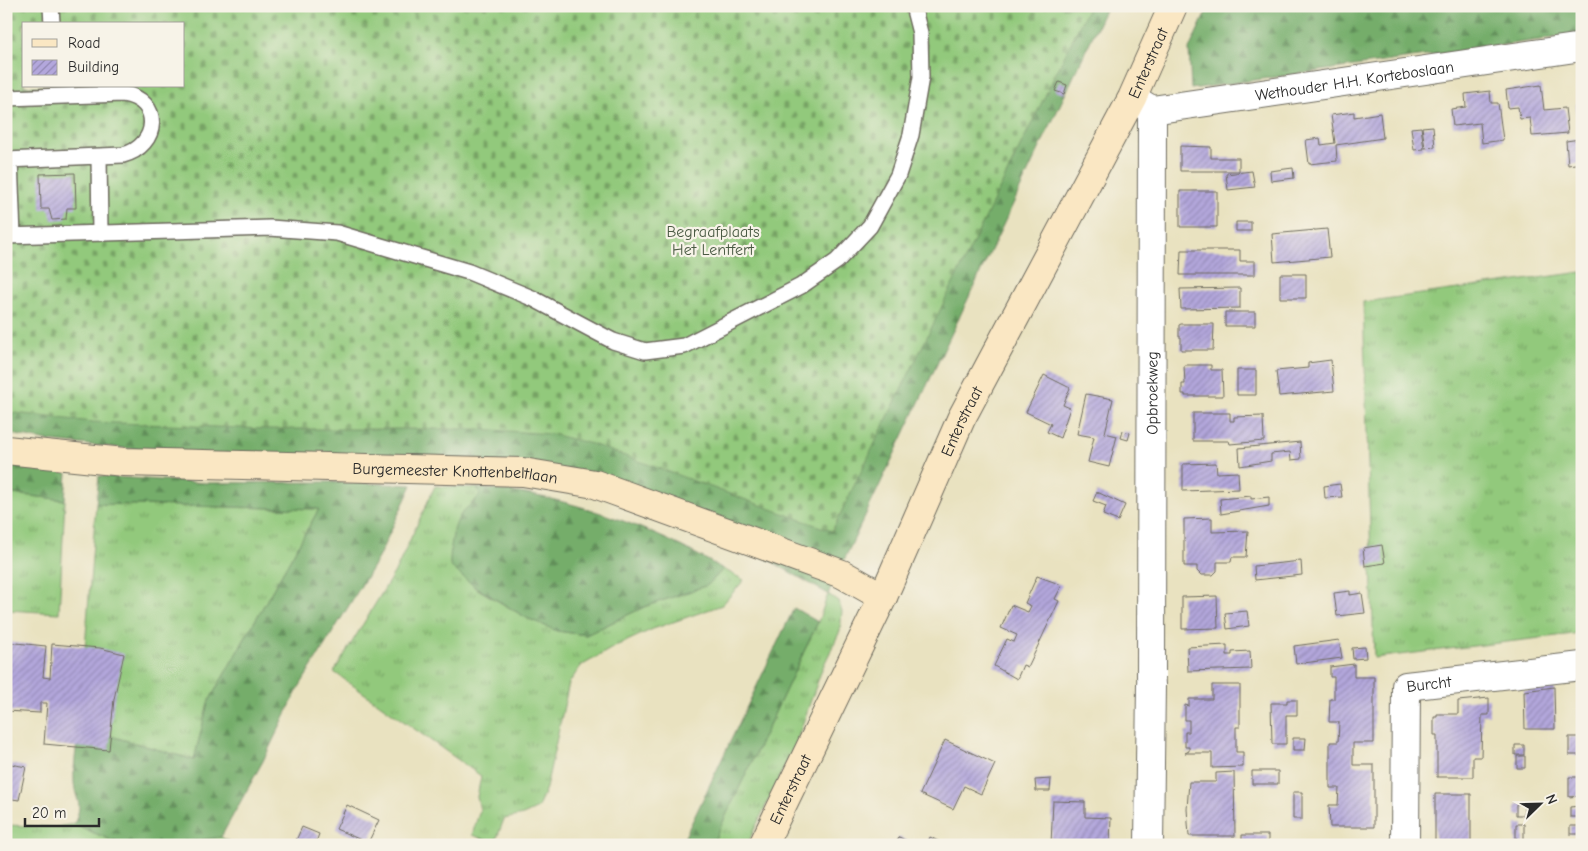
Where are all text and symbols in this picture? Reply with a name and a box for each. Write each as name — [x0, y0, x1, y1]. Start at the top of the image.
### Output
legend — [22, 22, 185, 88]
street label: Enterstraat — [1125, 25, 1172, 101]
text: Road — [68, 34, 100, 52]
text: Building — [68, 58, 119, 76]
street label: Wethouder H.H. Korteboslaan — [1254, 58, 1455, 105]
park label: Begraafplaats Het Lentfert — [666, 223, 760, 259]
street label: Opbroekweg — [1143, 351, 1162, 435]
street label: Enterstraat — [938, 383, 987, 459]
street label: Burgemeester Knottenbeltlaan — [352, 460, 559, 488]
street label: Burcht — [1406, 673, 1453, 696]
street label: Enterstraat — [766, 751, 816, 827]
north arrow — [1516, 778, 1566, 828]
text: N — [1542, 792, 1561, 807]
scale bar — [25, 796, 99, 828]
text: 20 m — [32, 804, 66, 822]

